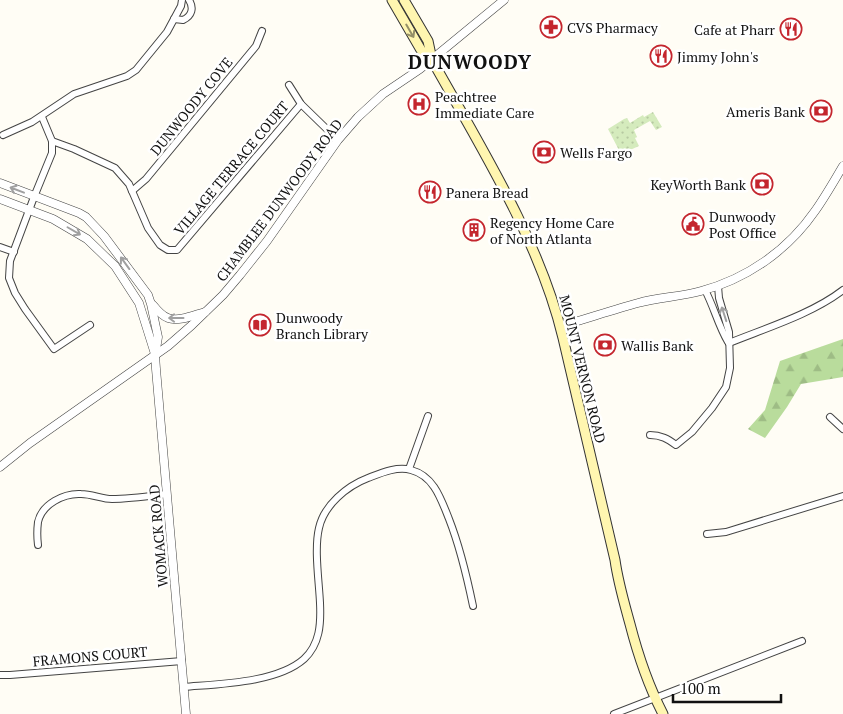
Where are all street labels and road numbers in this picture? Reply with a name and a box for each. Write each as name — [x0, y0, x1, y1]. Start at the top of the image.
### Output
street label: DUNWOODY COVE — [146, 53, 236, 159]
street label: VILLAGE TERRACE COURT — [169, 97, 293, 239]
street label: CHAMBLEE DUNWOODY ROAD — [211, 115, 347, 285]
street label: MOUNT VERNON ROAD — [555, 293, 611, 445]
street label: WOMACK ROAD — [144, 484, 172, 588]
street label: FRAMONS COURT — [32, 641, 148, 670]

